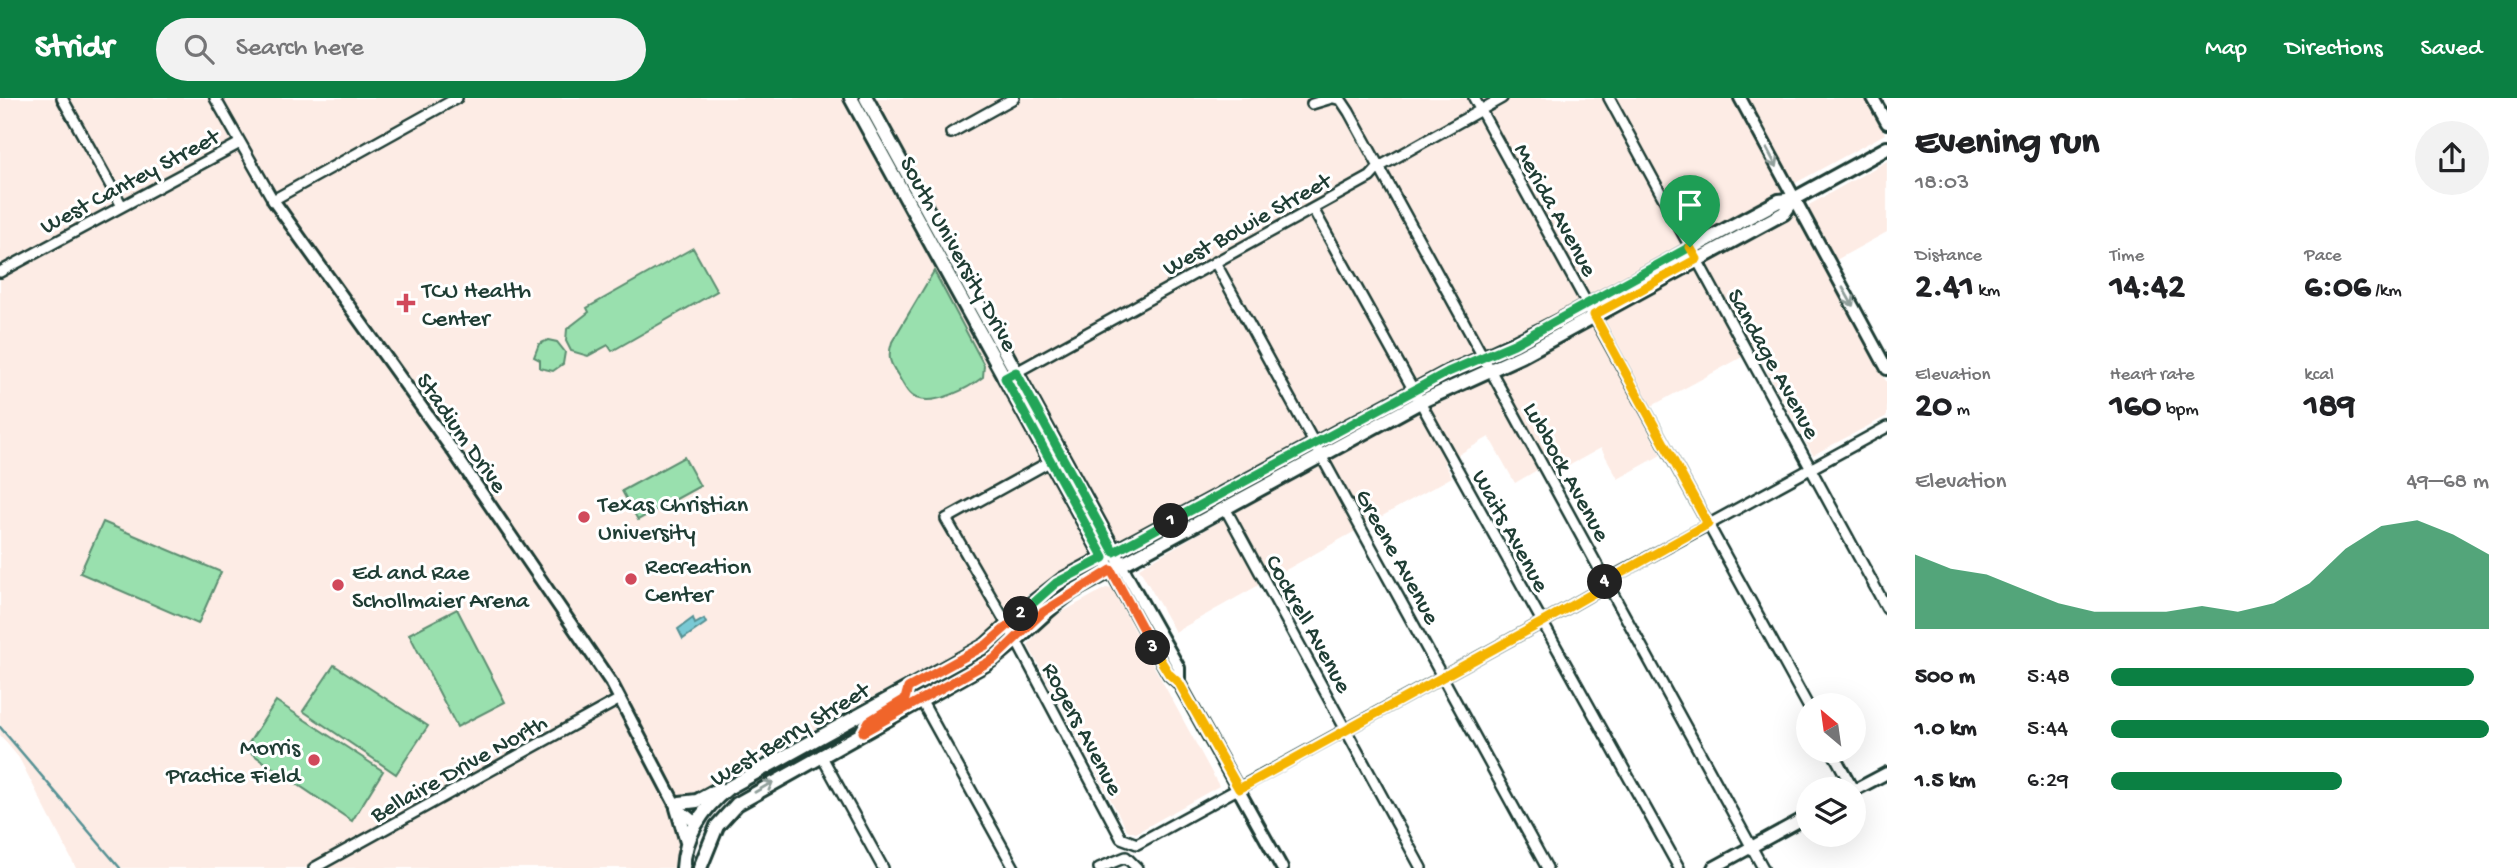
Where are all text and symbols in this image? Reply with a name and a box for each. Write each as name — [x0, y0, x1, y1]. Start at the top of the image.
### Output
search box — [156, 18, 646, 81]
text: Stridr — [35, 30, 114, 68]
icon: search — [180, 30, 218, 68]
text: Search here — [236, 34, 364, 65]
text: Map — [2205, 35, 2247, 64]
text: Directions — [2285, 35, 2383, 64]
text: Saved — [2421, 35, 2482, 64]
button: share — [2415, 121, 2489, 195]
text: Evening run — [1915, 122, 2099, 166]
street label: West Cantey Street — [36, 123, 227, 242]
street label: Merida Avenue — [1505, 139, 1603, 283]
one-way arrow — [1766, 147, 1779, 168]
street label: South University Drive — [891, 152, 1023, 358]
street label: West Bowie Street — [1159, 167, 1339, 284]
text: 18:03 — [1915, 170, 1969, 197]
pin — [1660, 175, 1720, 247]
icon: arrive — [1671, 186, 1709, 224]
text: Distance — [1915, 245, 1982, 268]
text: Time — [2110, 245, 2144, 268]
text: Pace — [2304, 245, 2342, 268]
text: 2.41 — [1915, 268, 1974, 309]
text: 14:42 — [2110, 268, 2185, 309]
text: 6:06 — [2304, 268, 2371, 309]
place label: TCU Health Center — [420, 278, 531, 335]
text: km — [1974, 280, 2000, 303]
text: /km — [2371, 280, 2402, 303]
street label: Sandage Avenue — [1719, 285, 1825, 445]
one-way arrow — [1842, 286, 1855, 307]
marker: TCU Health Center — [396, 293, 416, 313]
text: Elevation — [1915, 364, 1991, 387]
text: Heart rate — [2110, 364, 2195, 387]
text: kcal — [2304, 364, 2334, 387]
street label: Stadium Drive — [408, 368, 512, 500]
text: 20 — [1915, 387, 1952, 428]
text: 160 — [2110, 387, 2161, 428]
text: 189 — [2304, 387, 2355, 428]
street label: Lubbock Avenue — [1515, 398, 1615, 548]
text: m — [1952, 399, 1970, 422]
text: bpm — [2161, 399, 2199, 422]
street label: Waits Avenue — [1463, 465, 1555, 598]
text: Elevation — [1915, 469, 2006, 496]
text: 49–68 m — [2406, 469, 2489, 496]
street label: Greene Avenue — [1347, 485, 1445, 631]
place label: Texas Christian University — [596, 492, 749, 549]
pin: 1 — [1154, 504, 1188, 538]
marker: Texas Christian University — [576, 509, 592, 525]
text: 1 — [1167, 509, 1174, 532]
street label: Cockrell Avenue — [1257, 550, 1357, 699]
place label: Recreation Center — [645, 554, 752, 611]
place label: Ed and Rae Schollmaier Arena — [352, 560, 530, 617]
pin: 4 — [1588, 564, 1622, 600]
text: 4 — [1600, 570, 1609, 593]
marker: Recreation Center — [623, 571, 639, 587]
marker: Ed and Rae Schollmaier Arena — [330, 577, 346, 593]
pin: 2 — [1004, 596, 1038, 632]
text: 2 — [1016, 602, 1025, 625]
pin: 3 — [1136, 630, 1170, 666]
text: 3 — [1148, 636, 1157, 659]
street label: Rogers Avenue — [1034, 658, 1128, 802]
text: 500 m — [1915, 664, 1975, 691]
text: 5:48 — [2027, 664, 2070, 691]
street label: West Berry Street — [706, 676, 877, 795]
north arrow — [1796, 693, 1866, 763]
map controls — [1796, 693, 1866, 847]
street label: Bellaire Drive North — [365, 709, 553, 831]
text: 1.0 km — [1915, 716, 1977, 743]
text: 5:44 — [2027, 716, 2068, 743]
place label: Morris Practice Field — [165, 735, 302, 792]
marker: Morris Practice Field — [306, 752, 322, 768]
text: 1.5 km — [1915, 768, 1976, 795]
text: 6:29 — [2027, 768, 2069, 795]
button: layers — [1796, 777, 1866, 847]
one-way arrow — [754, 780, 774, 794]

